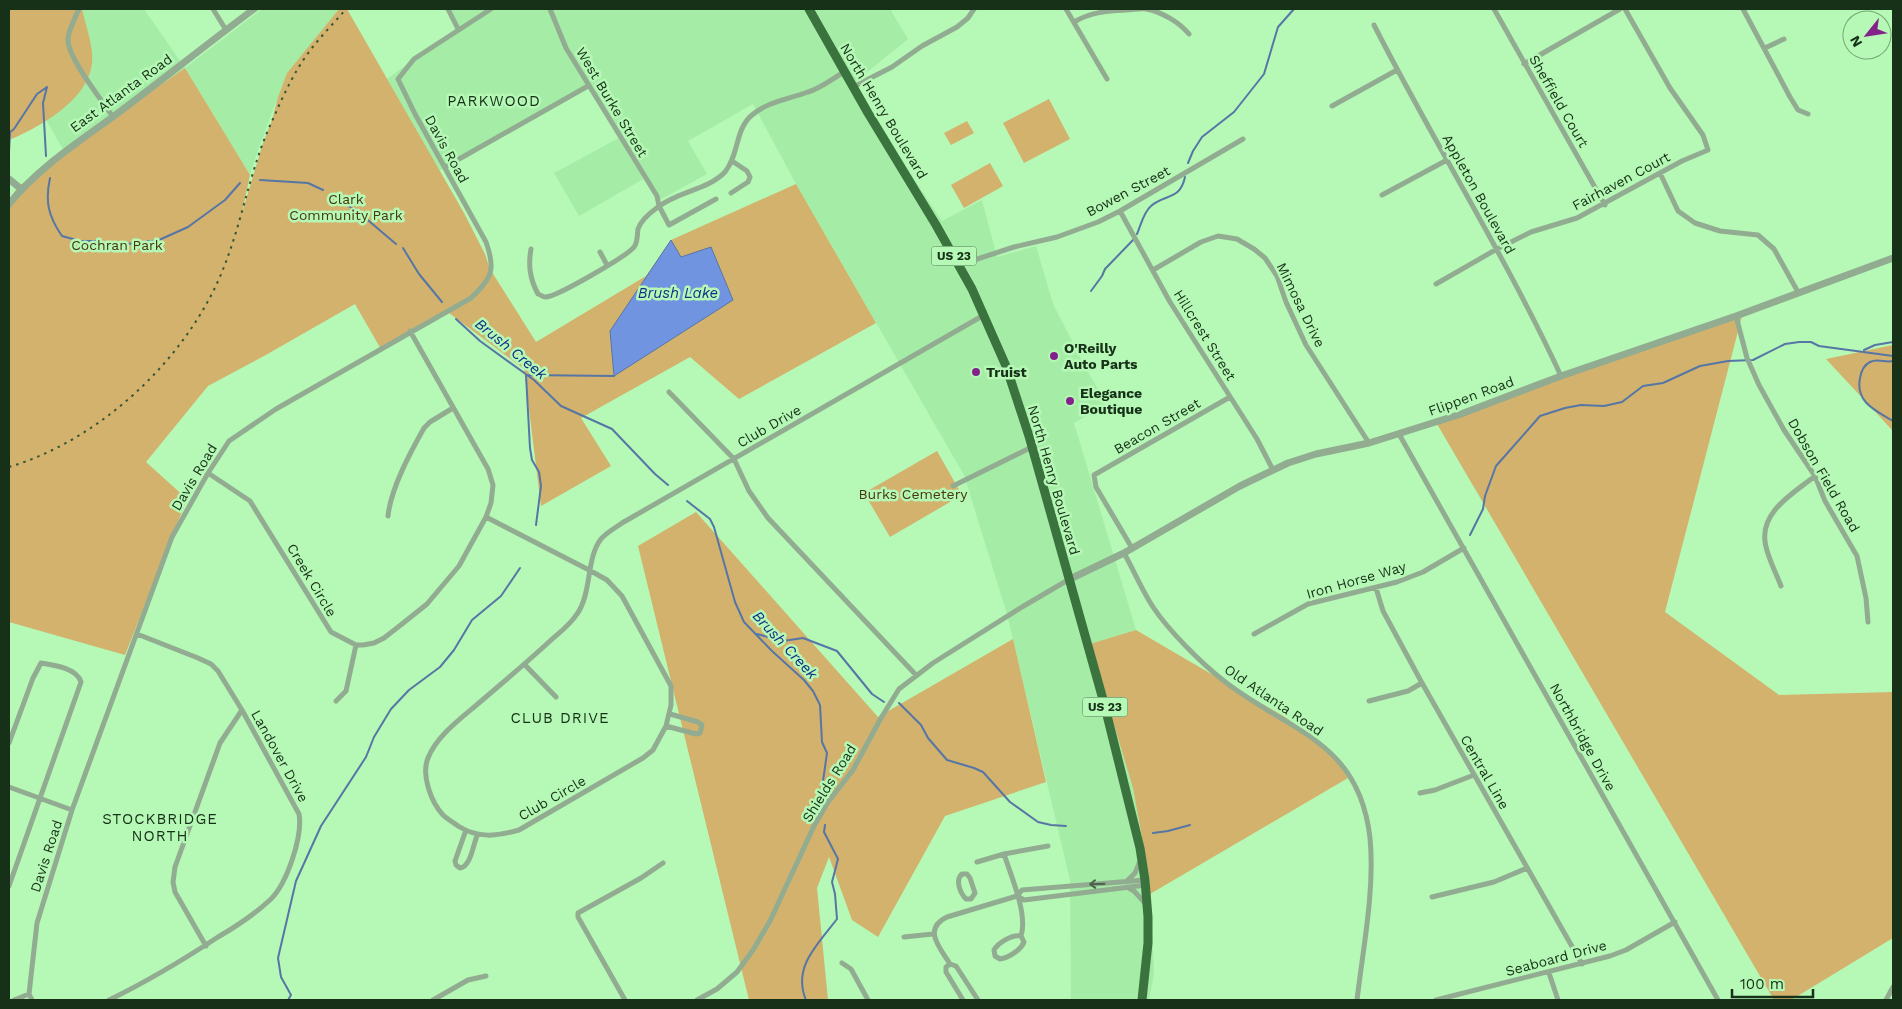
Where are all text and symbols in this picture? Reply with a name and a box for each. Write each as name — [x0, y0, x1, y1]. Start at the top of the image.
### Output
north arrow — [1842, 10, 1892, 60]
text: N — [1846, 33, 1865, 50]
street label: North Henry Boulevard — [837, 40, 931, 182]
street label: West Burke Street — [573, 44, 651, 160]
street label: East Atlanta Road — [67, 51, 175, 135]
street label: Sheffield Court — [1526, 52, 1592, 150]
district label: PARKWOOD — [447, 92, 541, 110]
street label: Davis Road — [422, 112, 472, 186]
street label: Appleton Boulevard — [1439, 131, 1519, 257]
street label: Fairhaven Court — [1570, 148, 1673, 213]
street label: Bowen Street — [1083, 162, 1173, 220]
park label: Clark Community Park — [289, 191, 403, 223]
park label: Cochran Park — [71, 237, 163, 253]
road number: US 23 — [932, 247, 976, 266]
street label: Mimosa Drive — [1274, 260, 1328, 350]
water label: Brush Lake — [638, 284, 718, 302]
street label: Hillcrest Street — [1171, 287, 1239, 384]
water label: Brush Creek — [471, 315, 551, 384]
place label: O'Reilly Auto Parts — [1064, 340, 1138, 372]
marker: O'Reilly Auto Parts — [1048, 350, 1060, 362]
place label: Truist — [986, 364, 1027, 380]
marker: Truist — [970, 366, 982, 378]
street label: Flippen Road — [1426, 373, 1516, 419]
place label: Elegance Boutique — [1080, 385, 1142, 417]
marker: Elegance Boutique — [1064, 395, 1076, 407]
street label: Beacon Street — [1111, 395, 1203, 457]
street label: Club Drive — [734, 401, 804, 451]
street label: North Henry Boulevard — [1025, 403, 1083, 557]
street label: Dobson Field Road — [1785, 415, 1863, 535]
street label: Davis Road — [168, 441, 220, 513]
park label: Burks Cemetery — [858, 486, 968, 502]
street label: Creek Circle — [284, 540, 340, 620]
street label: Iron Horse Way — [1304, 558, 1408, 602]
water label: Brush Creek — [749, 607, 822, 684]
street label: Old Atlanta Road — [1222, 661, 1326, 739]
street label: Northbridge Drive — [1547, 680, 1619, 794]
road number: US 23 — [1082, 698, 1128, 716]
street label: Landover Drive — [248, 707, 312, 805]
district label: CLUB DRIVE — [510, 709, 610, 727]
street label: Central Line — [1457, 732, 1513, 812]
street label: Shields Road — [799, 741, 859, 825]
street label: Club Circle — [515, 772, 589, 824]
district label: STOCKBRIDGE NORTH — [102, 810, 218, 845]
street label: Davis Road — [27, 818, 65, 894]
one-way arrow — [1089, 879, 1105, 888]
street label: Seaboard Drive — [1504, 937, 1608, 979]
scale bar — [1732, 966, 1813, 998]
text: 100 m — [1740, 975, 1784, 993]

